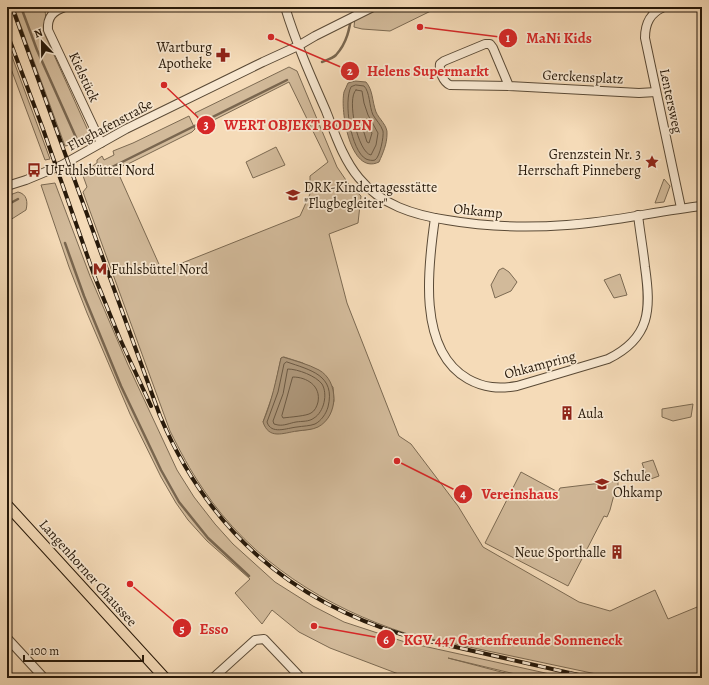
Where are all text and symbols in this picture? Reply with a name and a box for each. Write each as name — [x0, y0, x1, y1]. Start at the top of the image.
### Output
north arrow — [22, 22, 62, 62]
callout: MaNi Kids — [498, 24, 600, 51]
text: N — [32, 25, 45, 42]
text: MaNi Kids — [526, 28, 592, 48]
text: 1 — [506, 30, 511, 46]
place label: Wartburg Apotheke — [156, 38, 212, 73]
pharmacy icon: Wartburg Apotheke — [215, 47, 231, 63]
street label: Kielstück — [64, 49, 104, 105]
callout: Helens Supermarkt — [340, 58, 497, 85]
text: Helens Supermarkt — [367, 61, 489, 81]
text: 2 — [347, 63, 353, 79]
street label: Gerckensplatz — [542, 65, 624, 89]
street label: Lentersweg — [655, 67, 687, 135]
street label: Flughafenstraße — [64, 95, 156, 155]
callout: WERT OBJEKT BODEN — [196, 111, 380, 138]
text: WERT OBJEKT BODEN — [223, 115, 372, 135]
text: 3 — [203, 117, 209, 133]
place label: Grenzstein Nr. 3 Herrschaft Pinneberg — [517, 145, 641, 180]
place icon: Grenzstein Nr. 3 Herrschaft Pinneberg — [644, 154, 660, 170]
place label: U Fuhlsbüttel Nord — [45, 161, 155, 180]
bus stop icon: U Fuhlsbüttel Nord — [26, 162, 42, 178]
place label: DRK-Kindertagesstätte "Flugbegleiter" — [304, 178, 437, 213]
school or university icon: DRK-Kindertagesstätte "Flugbegleiter" — [285, 187, 301, 203]
street label: Ohkamp — [452, 199, 504, 223]
place label: Fuhlsbüttel Nord — [111, 260, 209, 279]
metro station icon: Fuhlsbüttel Nord — [92, 261, 108, 277]
street label: Ohkampring — [502, 346, 578, 384]
place label: Aula — [577, 404, 604, 423]
building icon: Aula — [559, 405, 575, 421]
place label: Schule Ohkamp — [613, 467, 662, 502]
school or university icon: Schule Ohkamp — [594, 476, 610, 492]
callout: Vereinshaus — [453, 480, 566, 507]
text: Vereinshaus — [481, 484, 558, 504]
text: 4 — [460, 486, 466, 502]
street label: Langenhorner Chaussee — [35, 515, 141, 631]
place label: Neue Sporthalle — [514, 543, 606, 562]
building icon: Neue Sporthalle — [609, 544, 625, 560]
callout: Esso — [172, 615, 236, 642]
text: Esso — [200, 619, 229, 639]
text: 5 — [179, 621, 185, 637]
callout: KGV 447 Gartenfreunde Sonneneck — [376, 626, 631, 653]
text: KGV 447 Gartenfreunde Sonneneck — [403, 630, 623, 650]
text: 6 — [383, 632, 389, 648]
scale bar — [24, 637, 143, 663]
text: 100 m — [30, 643, 59, 659]

